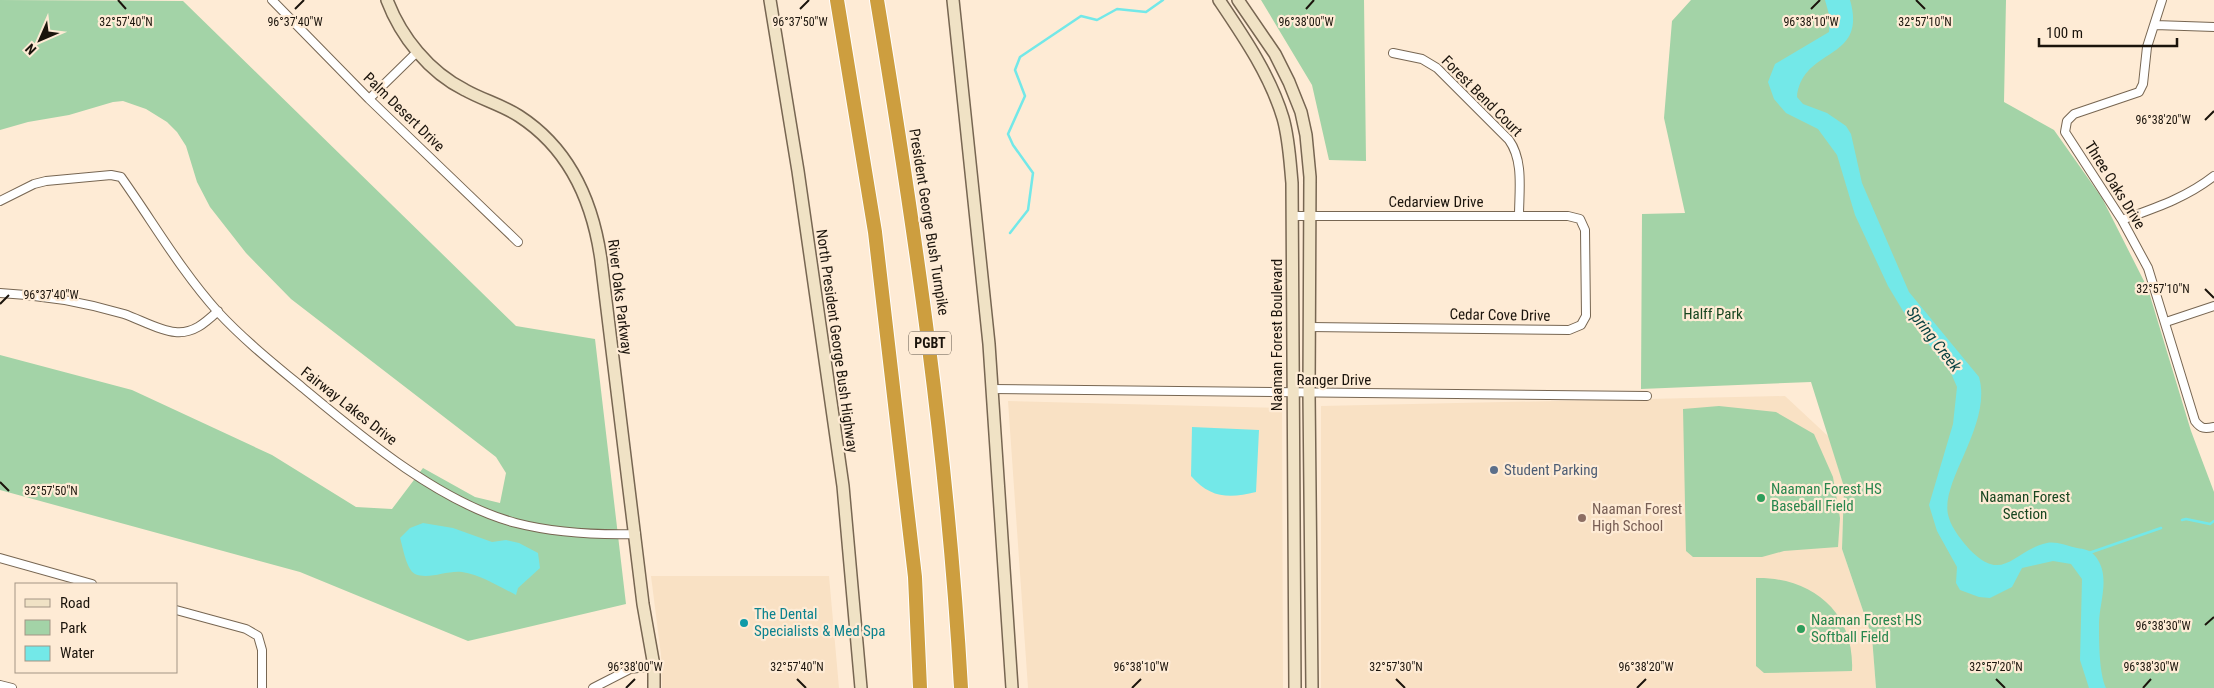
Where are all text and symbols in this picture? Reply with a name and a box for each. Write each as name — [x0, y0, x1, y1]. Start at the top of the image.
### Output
north arrow — [15, 15, 65, 65]
text: 32°57'40"N — [99, 15, 153, 29]
text: 96°37'40"W — [267, 15, 323, 29]
text: 96°37'50"W — [772, 15, 828, 29]
text: 96°38'00"W — [1278, 15, 1334, 29]
text: 96°38'10"W — [1783, 15, 1839, 29]
text: 32°57'10"N — [1898, 15, 1952, 29]
scale bar — [2039, 15, 2176, 47]
text: 100 m — [2046, 24, 2083, 42]
text: N — [22, 41, 39, 58]
street label: Forest Bend Court — [1438, 52, 1526, 140]
street label: Palm Desert Drive — [360, 69, 448, 155]
text: 96°38'20"W — [2135, 113, 2191, 127]
street label: President George Bush Turnpike — [905, 127, 953, 317]
street label: Three Oaks Drive — [2081, 138, 2149, 232]
street label: Cedarview Drive — [1389, 193, 1483, 211]
street label: North President George Bush Highway — [812, 228, 862, 454]
street label: River Oaks Parkway — [604, 238, 636, 356]
street label: Naaman Forest Boulevard — [1268, 259, 1286, 411]
text: 32°57'10"N — [2136, 282, 2190, 296]
text: 96°37'40"W — [23, 288, 79, 302]
water label: Spring Creek — [1903, 303, 1966, 376]
street label: Cedar Cove Drive — [1449, 305, 1551, 325]
park label: Halff Park — [1683, 305, 1743, 323]
road number: PGBT — [909, 332, 951, 354]
street label: Fairway Lakes Drive — [297, 363, 401, 449]
street label: Ranger Drive — [1297, 371, 1371, 389]
place label: Student Parking — [1504, 461, 1598, 479]
marker: Student Parking — [1488, 464, 1500, 476]
place label: Naaman Forest HS Baseball Field — [1771, 480, 1882, 515]
text: 32°57'50"N — [24, 484, 78, 498]
park label: Naaman Forest Section — [1980, 488, 2070, 523]
marker: Naaman Forest HS Baseball Field — [1755, 492, 1767, 504]
place label: Naaman Forest High School — [1592, 500, 1682, 535]
marker: Naaman Forest High School — [1576, 512, 1588, 524]
legend — [15, 583, 178, 673]
text: Road — [60, 594, 90, 612]
place label: The Dental Specialists & Med Spa — [754, 605, 885, 640]
place label: Naaman Forest HS Softball Field — [1811, 611, 1922, 646]
marker: The Dental Specialists & Med Spa — [738, 617, 750, 629]
text: Park — [60, 619, 87, 637]
text: 96°38'30"W — [2135, 619, 2191, 633]
marker: Naaman Forest HS Softball Field — [1795, 623, 1807, 635]
text: Water — [60, 644, 95, 662]
text: 96°38'00"W — [607, 660, 663, 674]
text: 32°57'40"N — [770, 660, 824, 674]
text: 96°38'10"W — [1113, 660, 1169, 674]
text: 32°57'30"N — [1369, 660, 1423, 674]
text: 96°38'20"W — [1618, 660, 1674, 674]
text: 32°57'20"N — [1969, 660, 2023, 674]
text: 96°38'30"W — [2123, 660, 2179, 674]

